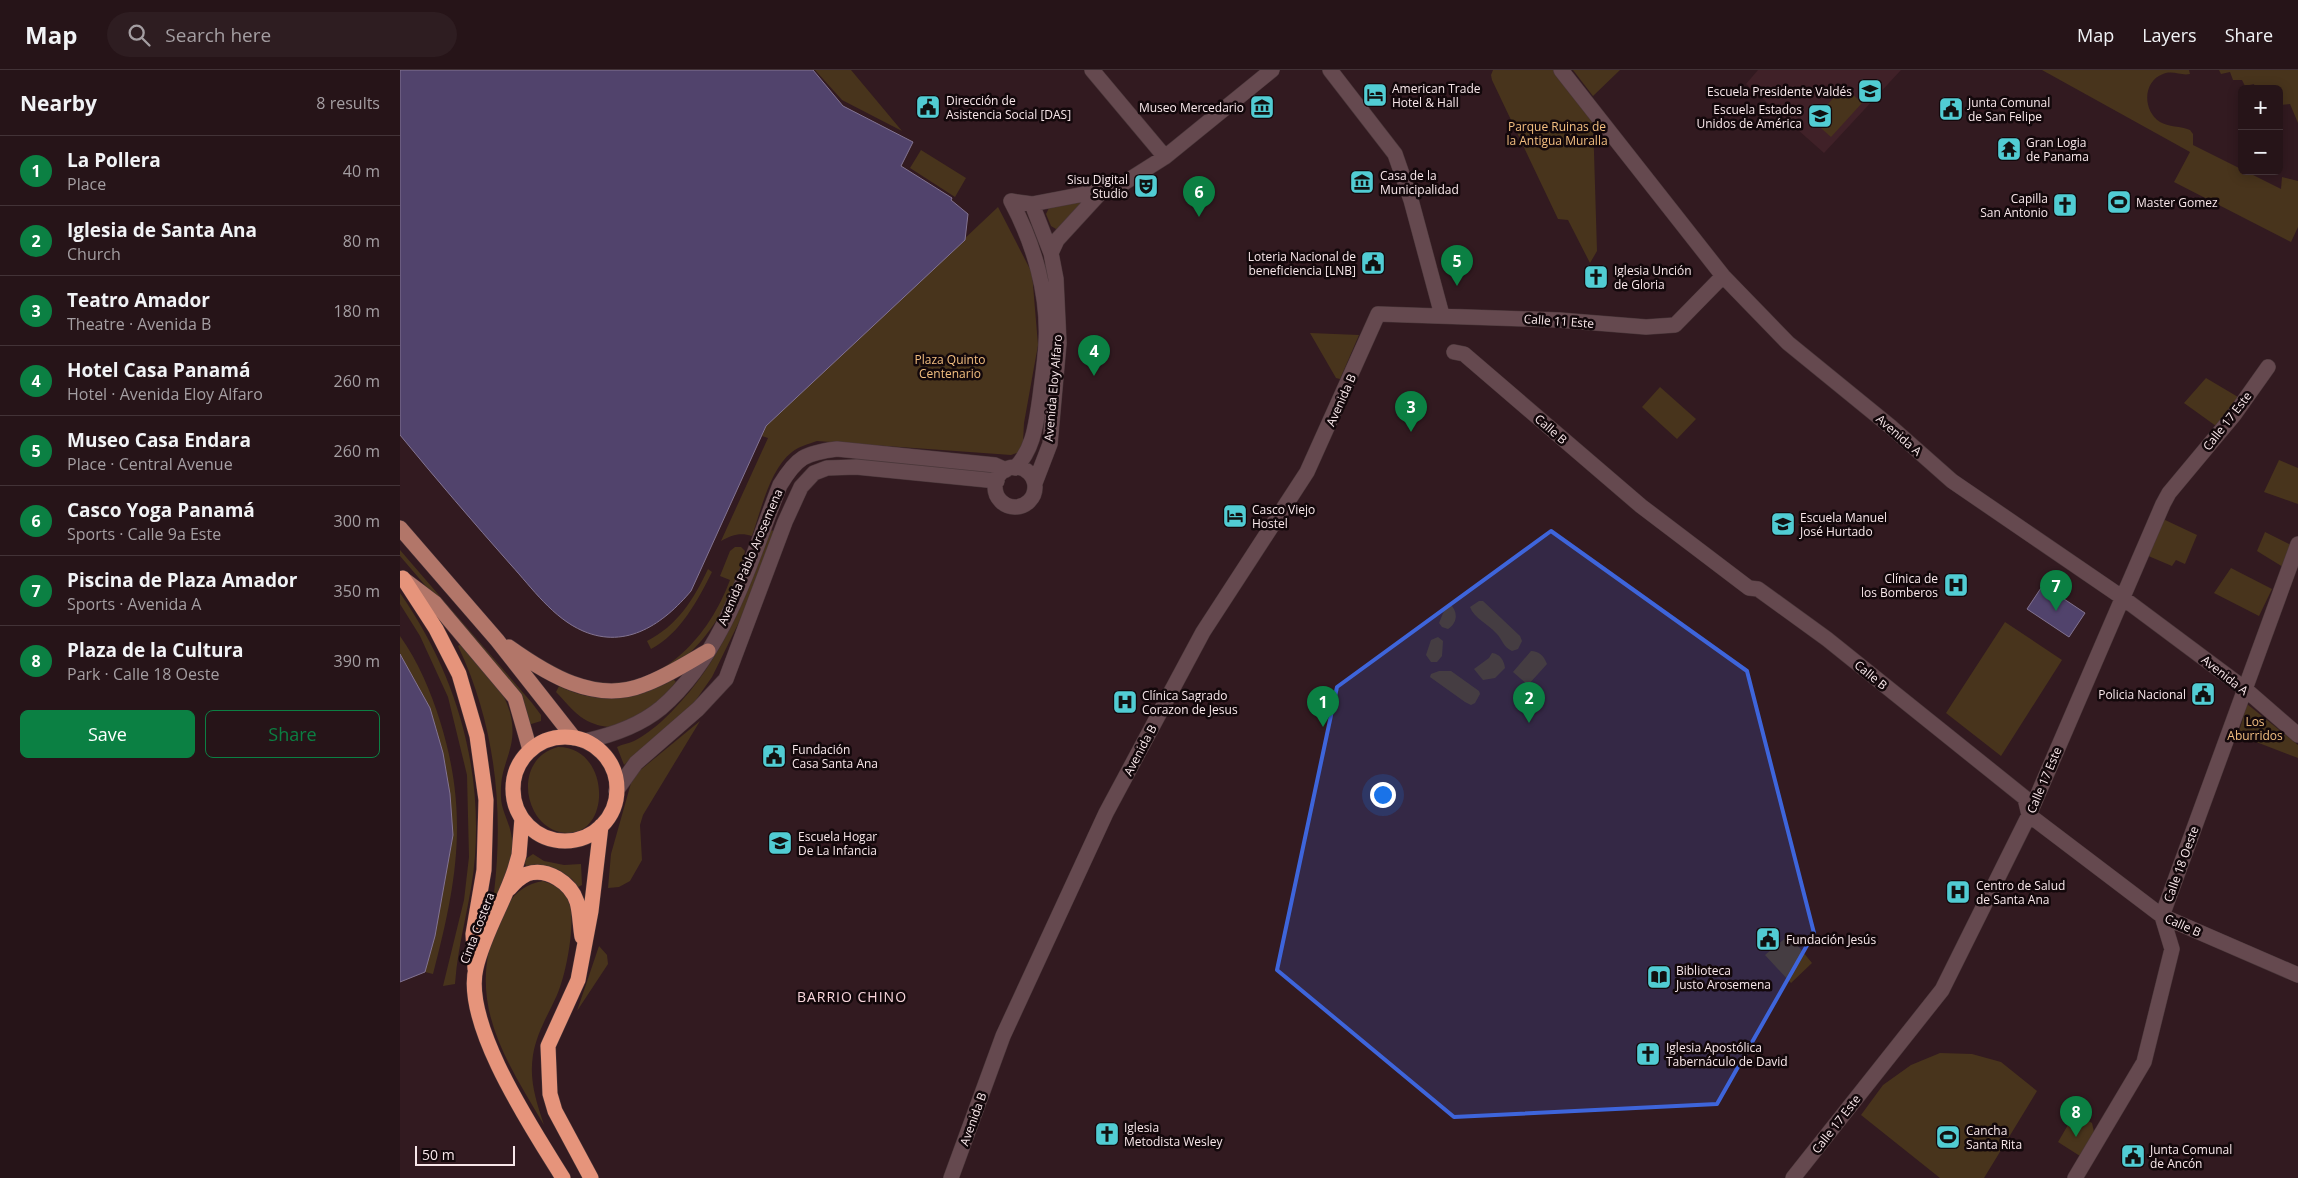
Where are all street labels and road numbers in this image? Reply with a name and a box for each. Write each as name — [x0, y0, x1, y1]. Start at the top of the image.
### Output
street label: Calle 11 Este — [1523, 310, 1595, 332]
street label: Avenida Eloy Alfaro — [1040, 334, 1066, 442]
street label: Avenida B — [1322, 371, 1360, 429]
street label: Calle 17 Este — [2199, 388, 2256, 454]
street label: Calle B — [1531, 410, 1571, 448]
street label: Avenida A — [1873, 410, 1926, 460]
street label: Avenida Pablo Arosemena — [714, 486, 786, 628]
street label: Avenida A — [2198, 651, 2252, 699]
street label: Calle B — [1851, 656, 1891, 694]
street label: Avenida B — [1119, 721, 1161, 779]
street label: Calle 17 Este — [2022, 744, 2066, 816]
street label: Calle 18 Oeste — [2159, 823, 2203, 904]
street label: Cinta Costera — [456, 890, 498, 966]
street label: Calle B — [2162, 910, 2204, 941]
street label: Avenida B — [956, 1090, 991, 1148]
street label: Calle 17 Este — [1808, 1091, 1865, 1157]

